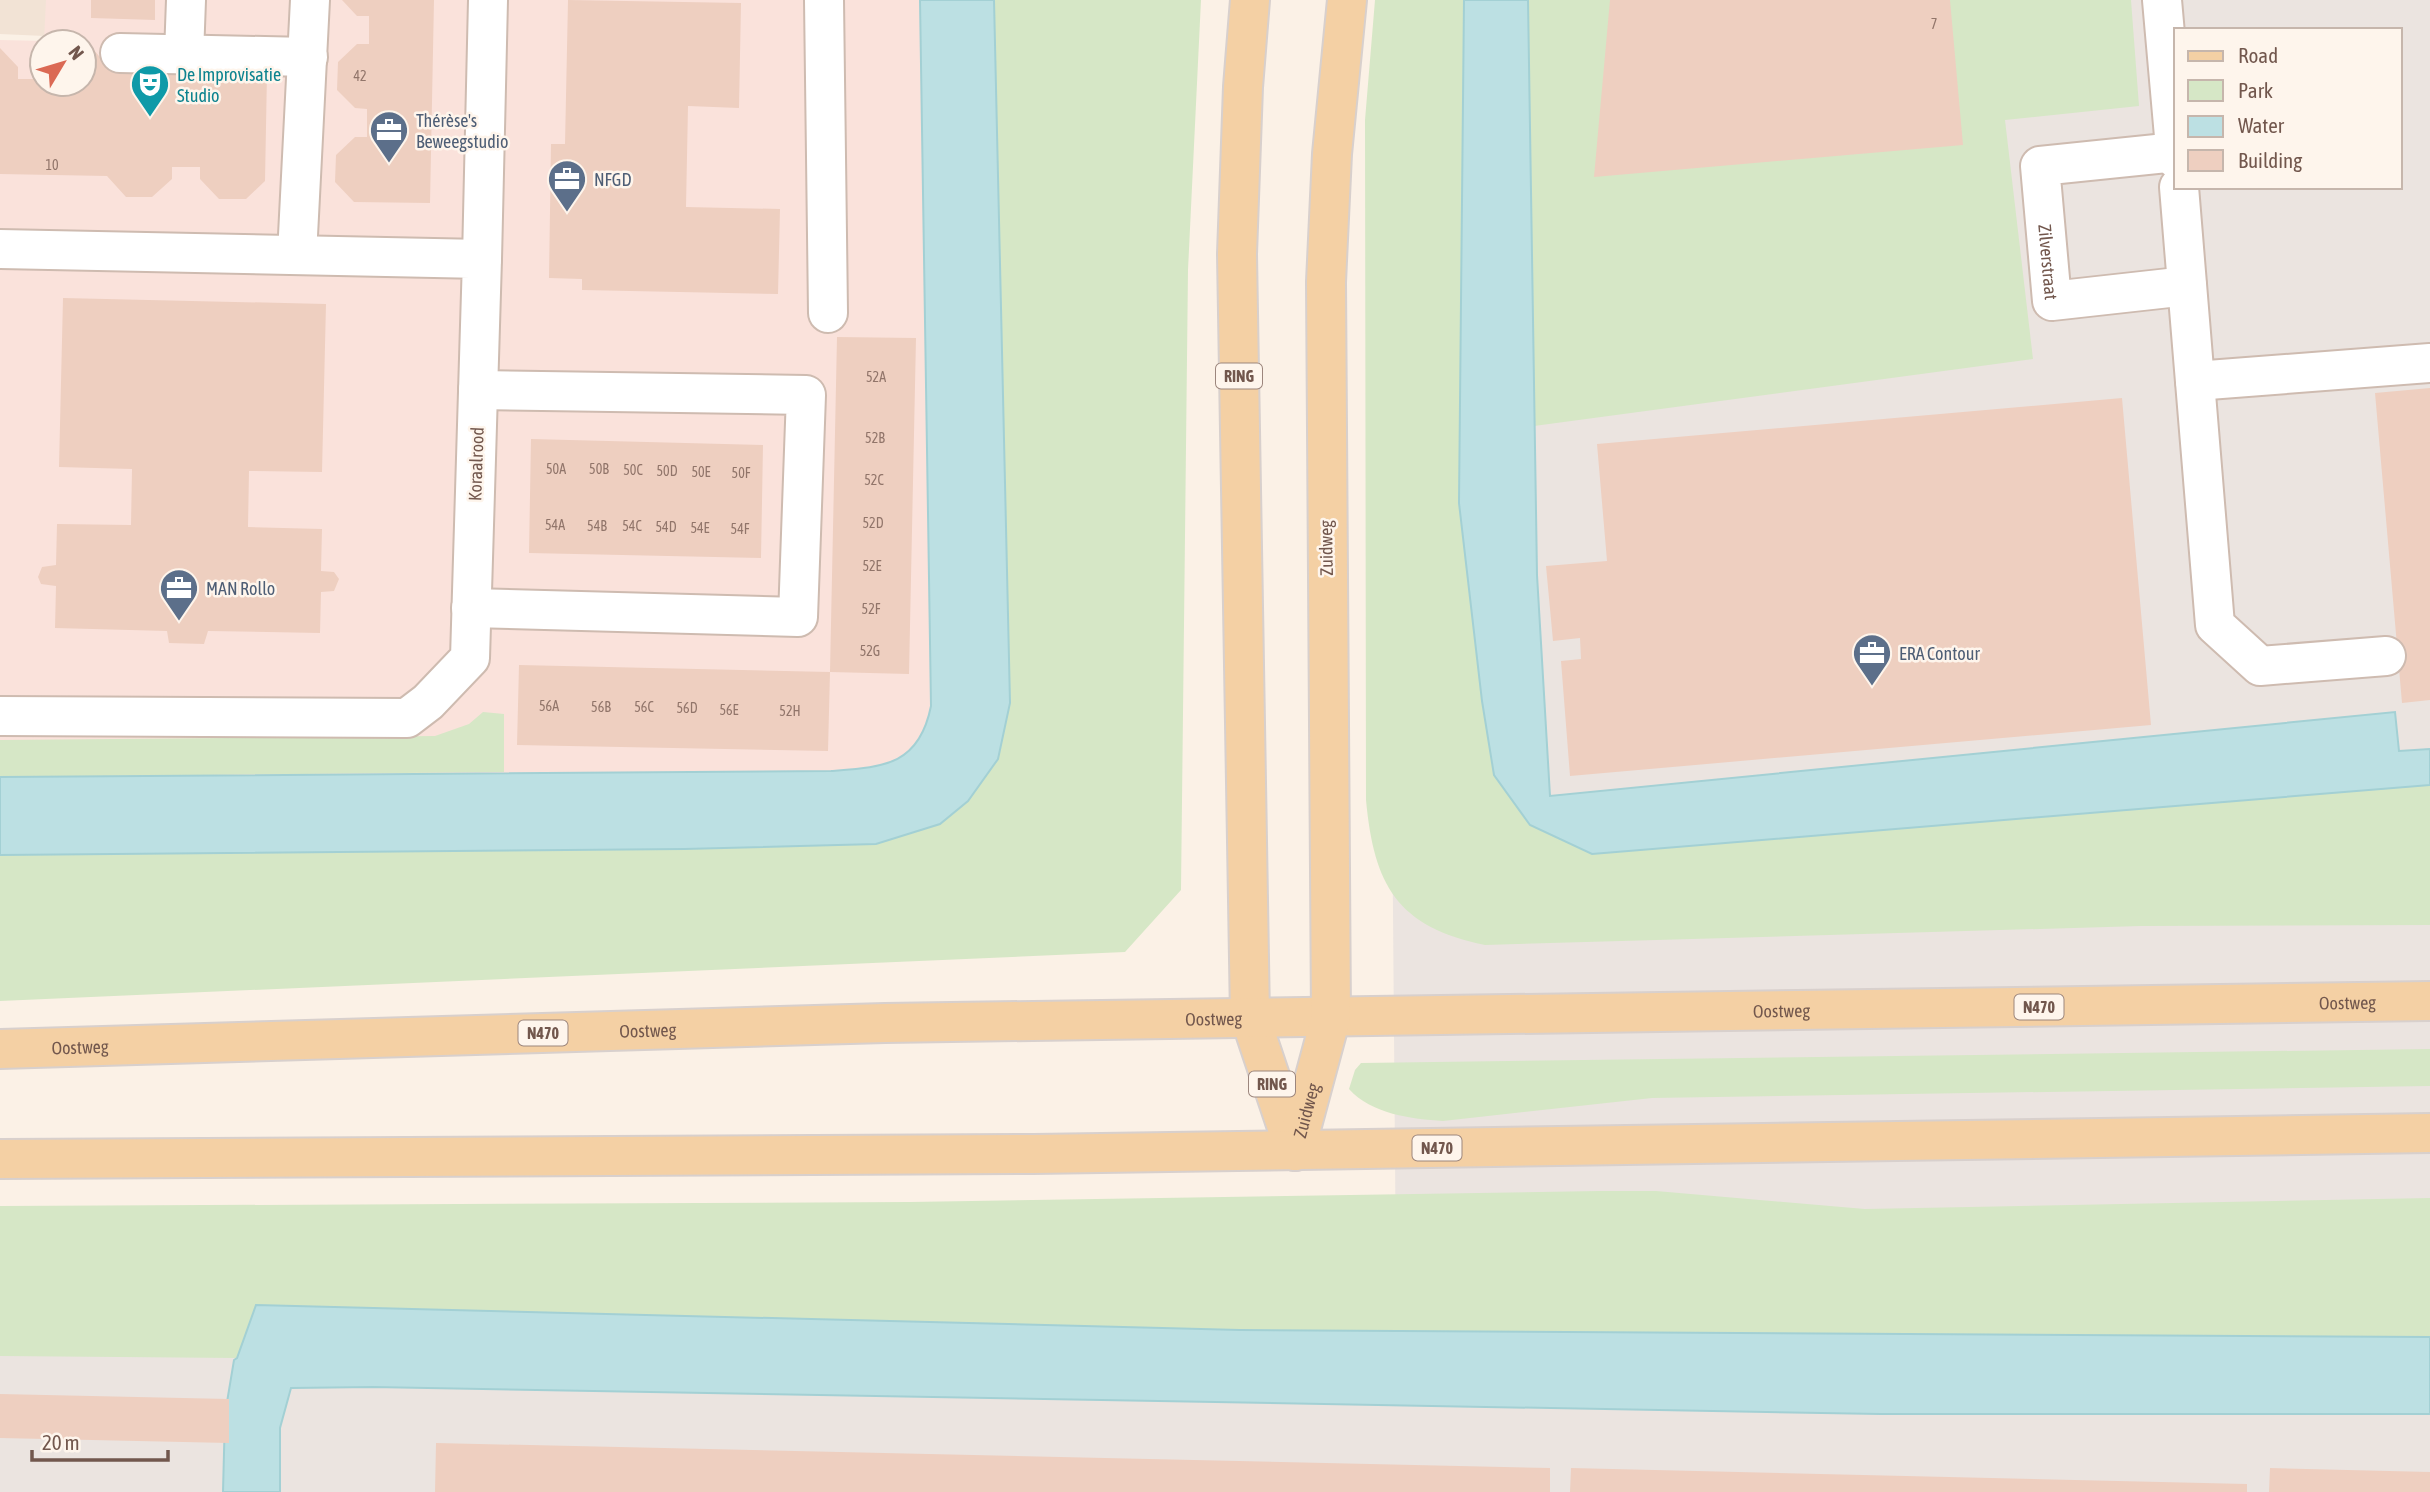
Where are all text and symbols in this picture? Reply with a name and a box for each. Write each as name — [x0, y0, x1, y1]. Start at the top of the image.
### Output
house number: 7 — [1931, 16, 1937, 32]
north arrow — [28, 28, 98, 98]
legend — [2174, 28, 2402, 189]
text: N — [64, 41, 89, 64]
text: Road — [2238, 43, 2278, 67]
theatre icon: De Improvisatie Studio — [129, 63, 171, 118]
place label: De Improvisatie Studio — [177, 64, 281, 106]
house number: 42 — [353, 68, 367, 84]
text: Park — [2238, 78, 2273, 102]
office icon: Thérèse's Beweegstudio — [368, 109, 410, 164]
place label: Thérèse's Beweegstudio — [416, 110, 508, 152]
text: Water — [2238, 113, 2285, 137]
text: Building — [2238, 148, 2302, 172]
house number: 10 — [45, 157, 59, 173]
office icon: NFGD — [546, 158, 588, 213]
place label: NFGD — [594, 169, 632, 190]
street label: Zilverstraat — [2035, 223, 2062, 301]
road number: RING — [1216, 364, 1262, 388]
house number: 52A — [866, 369, 886, 385]
street label: Koraalrood — [464, 427, 488, 501]
house number: 52B — [865, 430, 885, 446]
house number: 50A — [546, 461, 566, 477]
house number: 50B — [589, 461, 609, 477]
house number: 50C — [623, 462, 643, 478]
house number: 50D — [657, 463, 678, 479]
house number: 50E — [691, 464, 711, 480]
house number: 50F — [732, 465, 751, 481]
house number: 52C — [864, 472, 884, 488]
house number: 52D — [863, 515, 884, 531]
house number: 54A — [545, 517, 565, 533]
house number: 54B — [587, 518, 607, 534]
house number: 54C — [622, 518, 642, 534]
house number: 54D — [656, 519, 677, 535]
house number: 54E — [690, 520, 710, 536]
street label: Zuidweg — [1315, 520, 1337, 576]
house number: 54F — [731, 521, 750, 537]
house number: 52E — [862, 558, 882, 574]
office icon: MAN Rollo — [158, 567, 200, 622]
place label: MAN Rollo — [206, 578, 275, 599]
house number: 52F — [862, 601, 881, 617]
office icon: ERA Contour — [1851, 632, 1893, 687]
house number: 52G — [860, 643, 880, 659]
place label: ERA Contour — [1899, 643, 1980, 664]
house number: 56A — [539, 698, 559, 714]
house number: 56B — [591, 699, 611, 715]
house number: 56C — [634, 699, 654, 715]
house number: 56D — [677, 700, 698, 716]
house number: 56E — [719, 702, 739, 718]
house number: 52H — [779, 703, 801, 719]
street label: Oostweg — [2319, 991, 2376, 1013]
road number: N470 — [2014, 995, 2064, 1020]
street label: Oostweg — [1753, 999, 1810, 1021]
street label: Oostweg — [1185, 1007, 1243, 1029]
street label: Oostweg — [619, 1019, 677, 1041]
road number: N470 — [518, 1021, 568, 1046]
street label: Oostweg — [51, 1035, 109, 1058]
road number: RING — [1249, 1072, 1295, 1096]
street label: Zuidweg — [1288, 1080, 1323, 1140]
road number: N470 — [1412, 1136, 1462, 1160]
scale bar — [32, 1418, 168, 1462]
text: 20 m — [42, 1430, 80, 1454]

